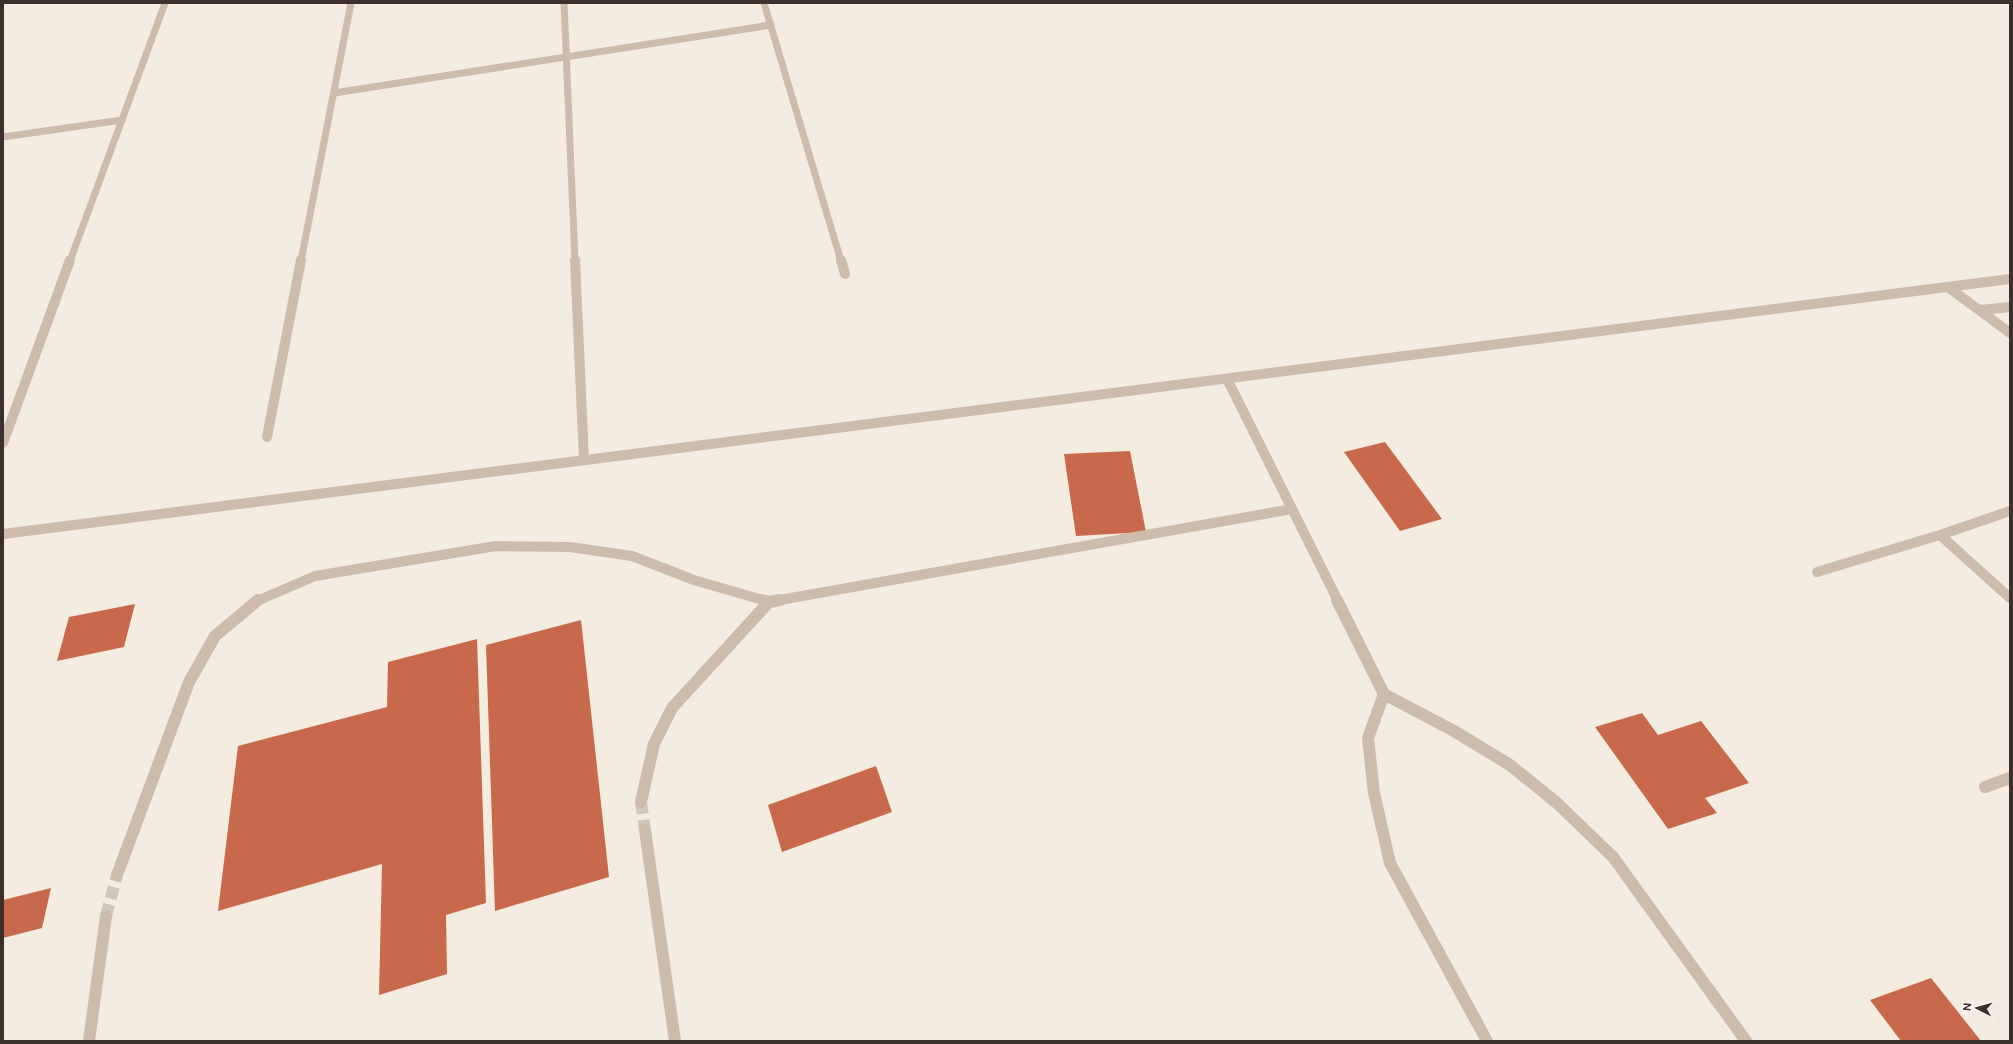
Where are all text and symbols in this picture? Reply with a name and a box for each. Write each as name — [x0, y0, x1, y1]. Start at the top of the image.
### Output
north arrow — [1957, 988, 1997, 1028]
text: N — [1960, 1002, 1974, 1012]

